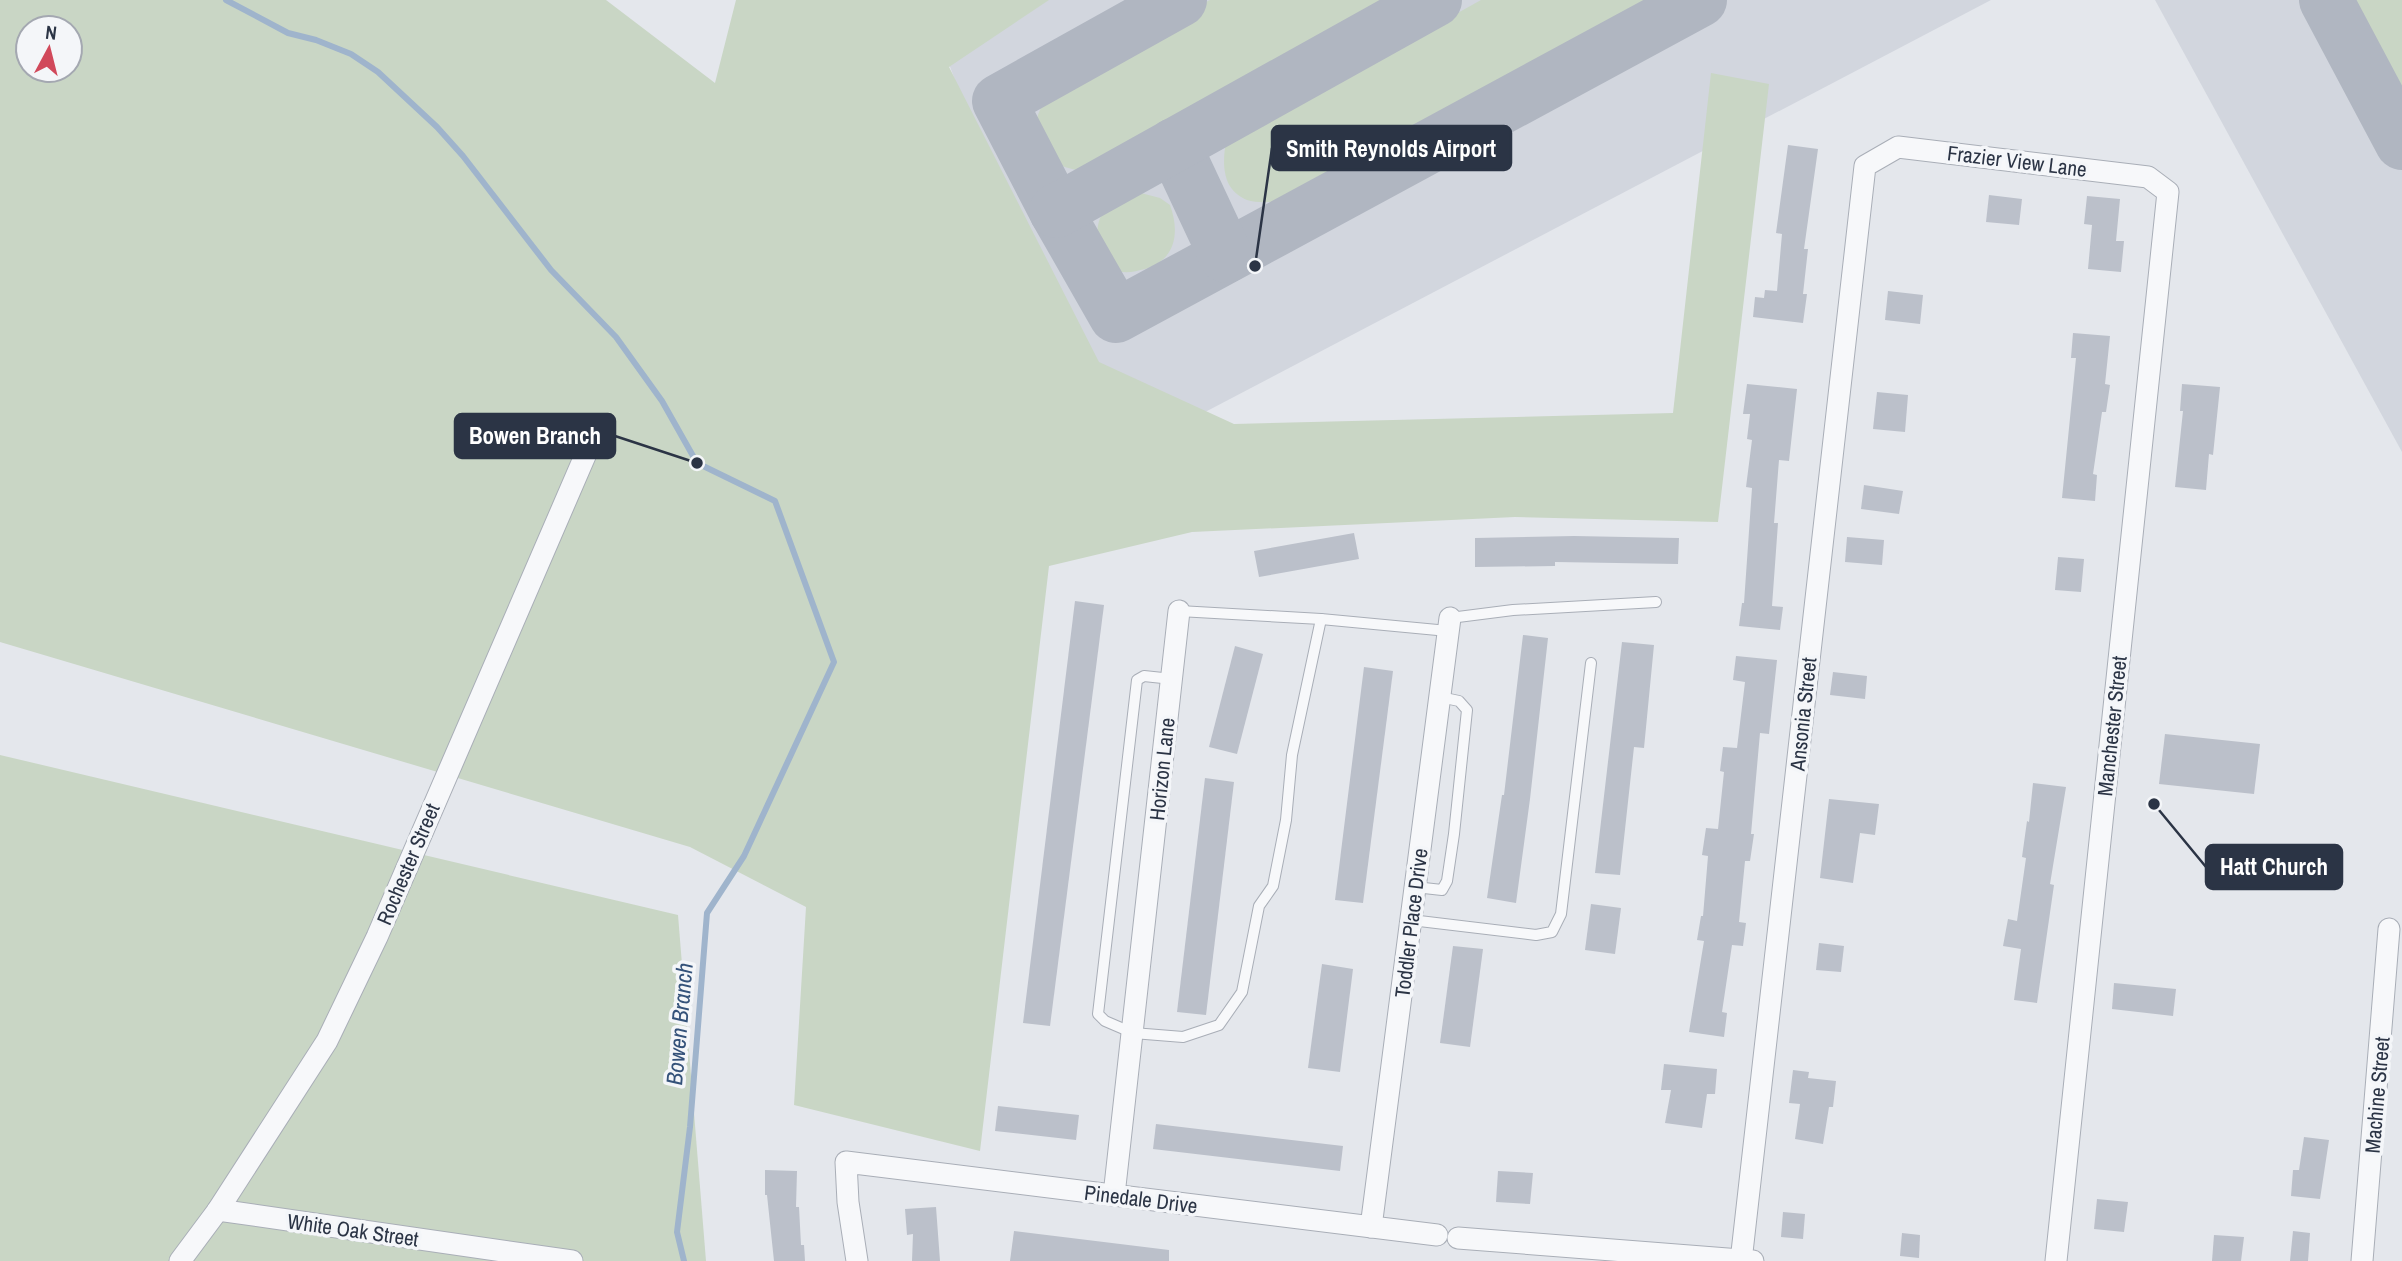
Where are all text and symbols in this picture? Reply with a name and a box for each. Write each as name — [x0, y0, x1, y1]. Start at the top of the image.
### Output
north arrow — [14, 14, 84, 84]
text: N — [44, 19, 58, 46]
callout: Smith Reynolds Airport — [1272, 126, 1511, 170]
text: Smith Reynolds Airport — [1286, 133, 1496, 164]
street label: Frazier View Lane — [1946, 138, 2088, 184]
callout: Bowen Branch — [455, 414, 615, 458]
text: Bowen Branch — [469, 420, 601, 451]
street label: Manchester Street — [2090, 654, 2134, 797]
street label: Ansonia Street — [1783, 656, 1823, 773]
street label: Horizon Lane — [1142, 716, 1182, 822]
street label: Rochester Street — [369, 799, 447, 929]
callout: Hatt Church — [2206, 845, 2342, 889]
street label: Toddler Place Drive — [1387, 847, 1435, 999]
text: Hatt Church — [2220, 851, 2328, 882]
water label: Bowen Branch — [658, 962, 700, 1086]
street label: Machine Street — [2357, 1035, 2397, 1154]
street label: Pinedale Drive — [1083, 1178, 1199, 1220]
street label: White Oak Street — [286, 1206, 421, 1254]

